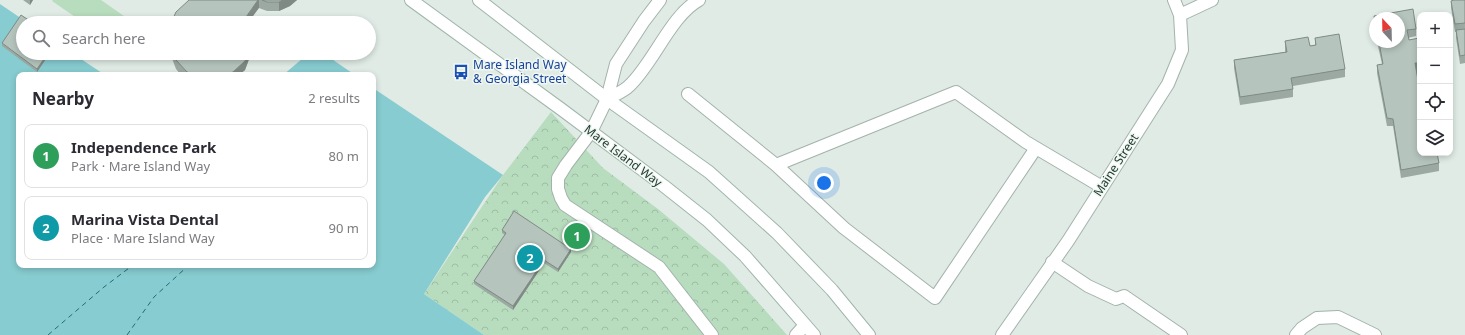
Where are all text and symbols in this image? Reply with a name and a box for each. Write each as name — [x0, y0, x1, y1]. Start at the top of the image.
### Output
north arrow — [1369, 12, 1405, 48]
map controls — [1417, 12, 1453, 156]
button: + — [1417, 12, 1453, 48]
search box — [16, 16, 376, 60]
icon: search — [30, 27, 52, 49]
text: Search here — [62, 28, 145, 48]
button: − — [1417, 48, 1453, 84]
place label: Mare Island Way & Georgia Street — [473, 56, 567, 87]
bus stop icon: Mare Island Way & Georgia Street — [452, 63, 470, 81]
button: locate — [1417, 84, 1453, 120]
text: Nearby — [32, 87, 94, 110]
text: 2 results — [308, 89, 360, 107]
button: layers — [1417, 120, 1453, 156]
street label: Mare Island Way — [581, 121, 666, 191]
street label: Maine Street — [1089, 130, 1143, 199]
text: Independence Park — [71, 137, 216, 157]
text: 1 — [42, 147, 50, 165]
text: 80 m — [329, 147, 359, 165]
text: Park · Mare Island Way — [71, 157, 210, 175]
your location — [814, 173, 834, 193]
text: Marina Vista Dental — [71, 209, 219, 229]
text: 2 — [42, 219, 50, 237]
text: 90 m — [329, 219, 359, 237]
pin: 1 — [564, 221, 590, 251]
text: Place · Mare Island Way — [71, 229, 215, 247]
pin: 2 — [517, 243, 543, 273]

